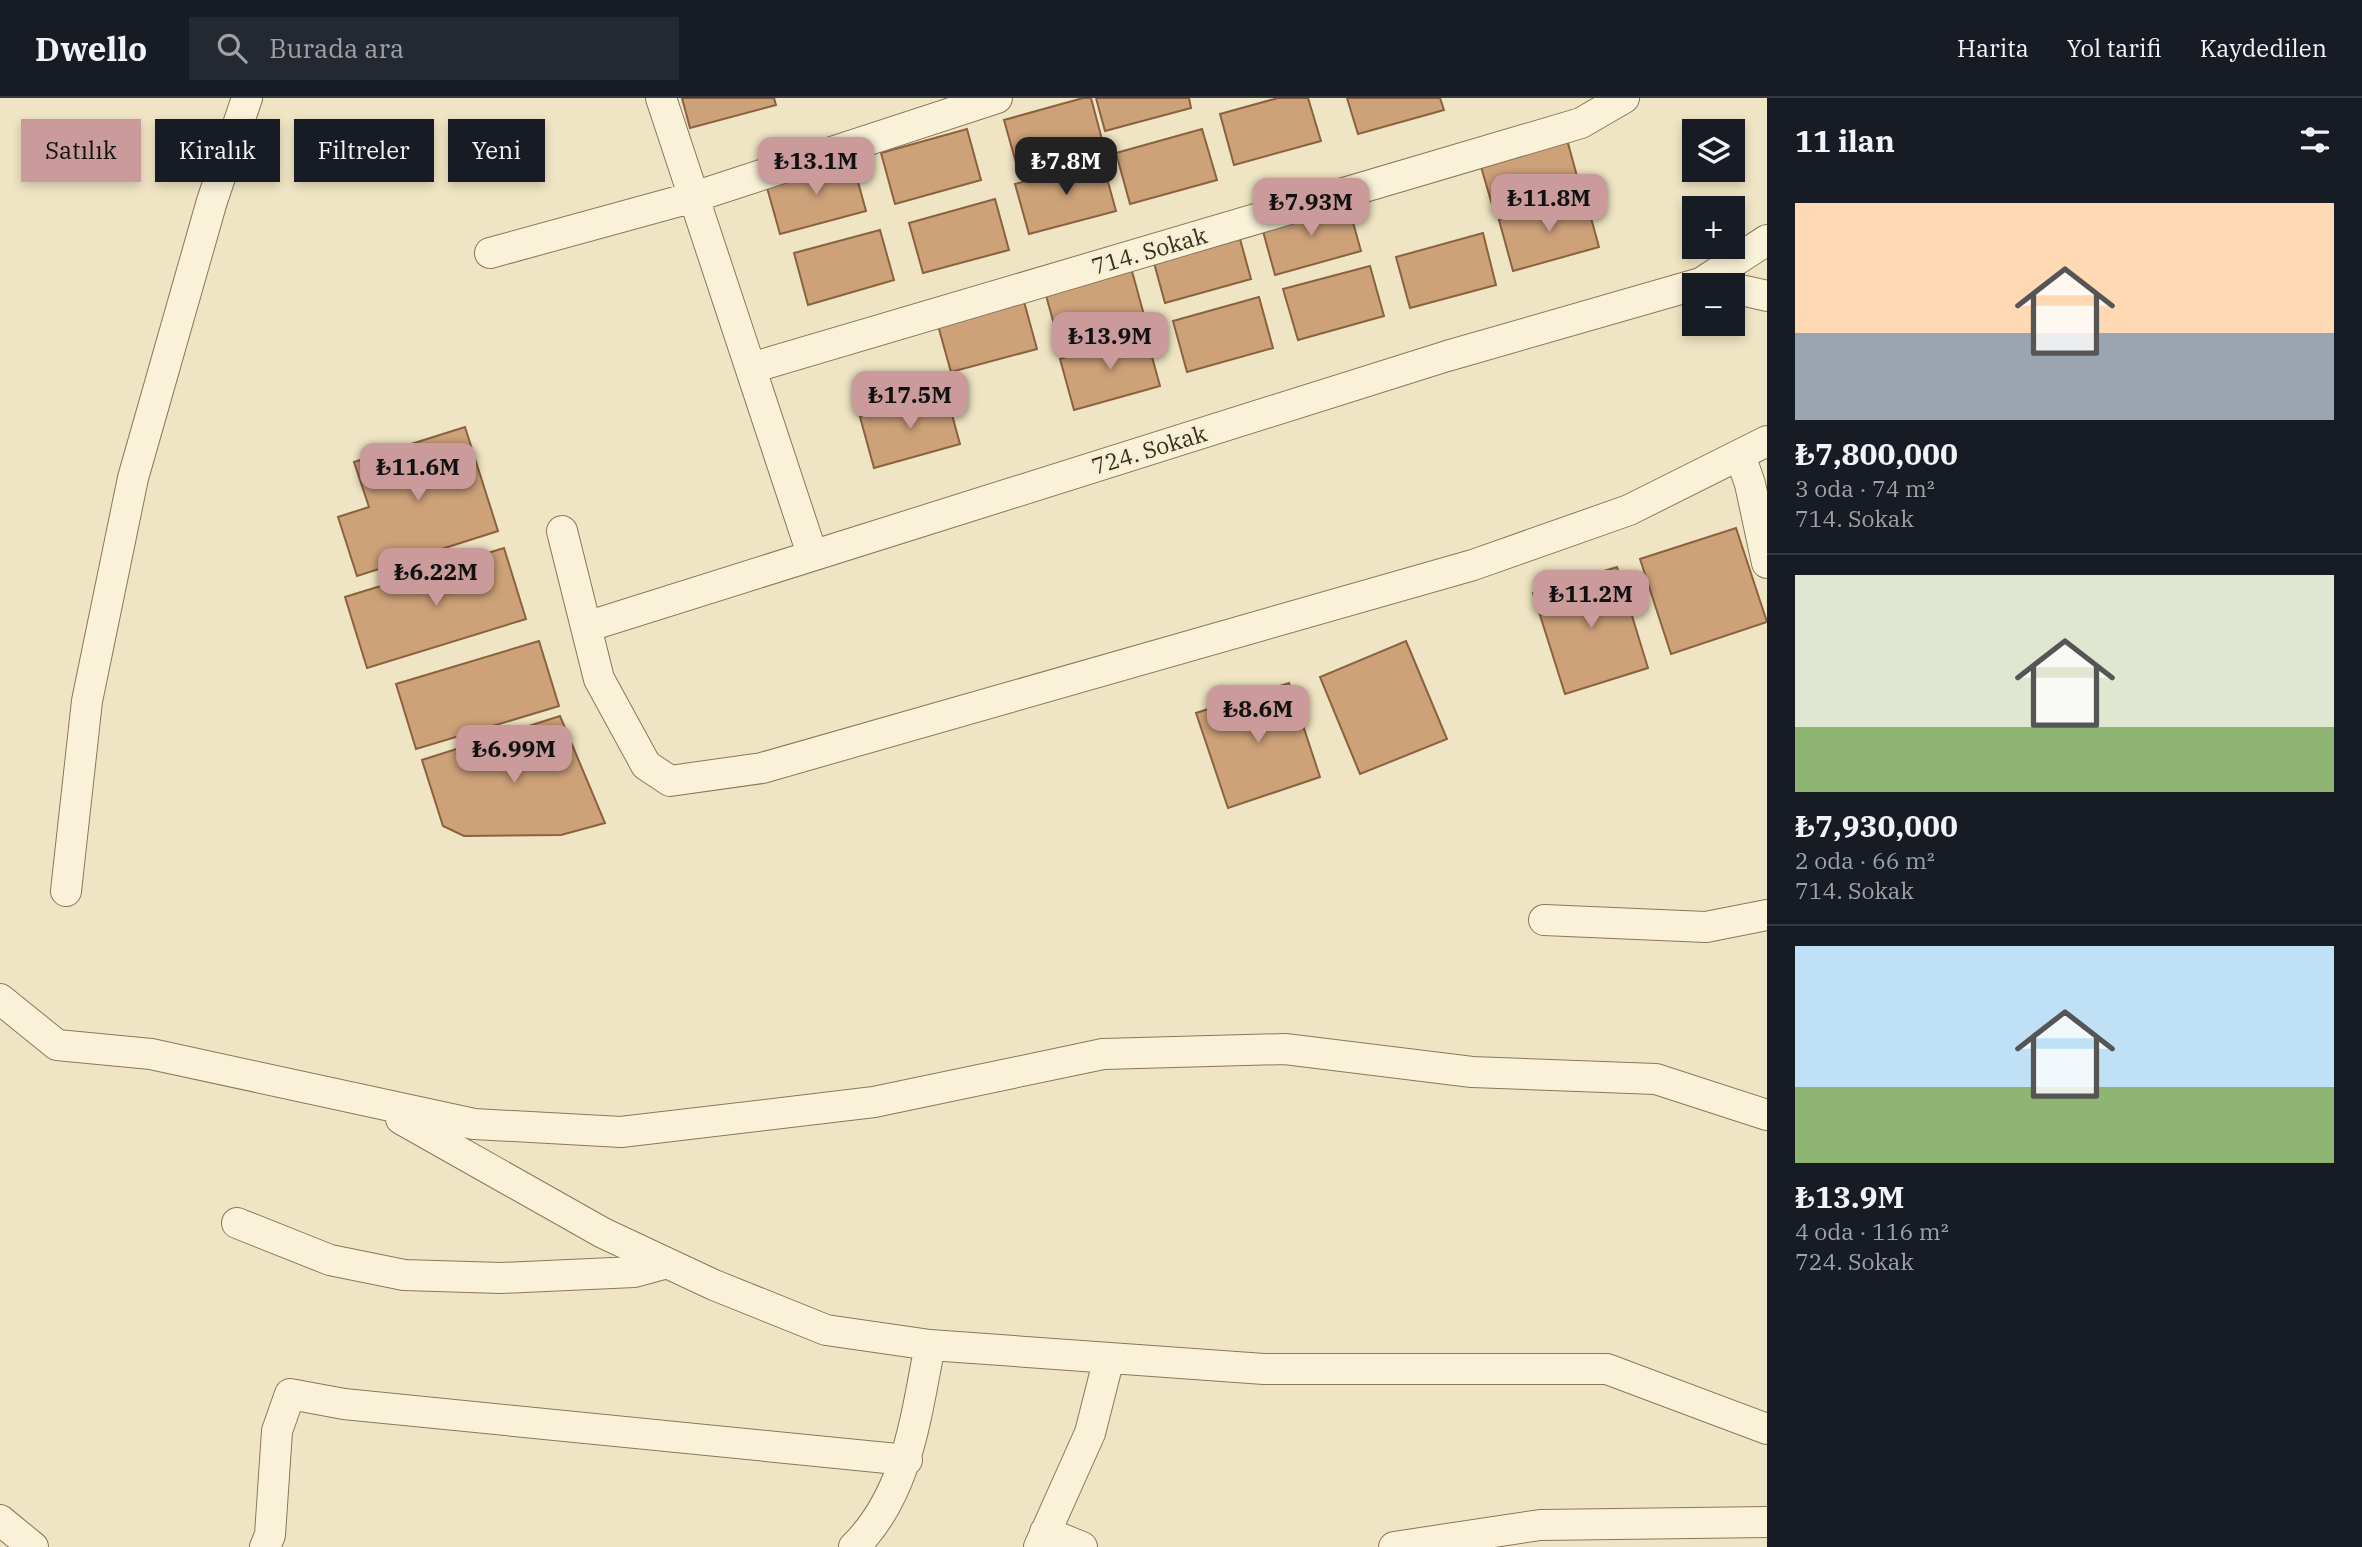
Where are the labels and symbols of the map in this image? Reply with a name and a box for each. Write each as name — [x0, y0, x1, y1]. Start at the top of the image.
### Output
pin: ₺13.1M — [759, 138, 873, 197]
pin: ₺7.8M — [1017, 138, 1115, 197]
pin: ₺11.8M — [1492, 174, 1606, 234]
pin: ₺7.93M — [1254, 178, 1368, 238]
street label: 714. Sokak — [1088, 219, 1211, 281]
pin: ₺13.9M — [1053, 313, 1167, 372]
pin: ₺17.5M — [853, 372, 967, 431]
street label: 724. Sokak — [1088, 417, 1211, 481]
pin: ₺11.6M — [361, 444, 475, 503]
pin: ₺6.22M — [379, 548, 493, 608]
pin: ₺11.2M — [1534, 570, 1648, 630]
pin: ₺8.6M — [1209, 686, 1307, 745]
pin: ₺6.99M — [457, 726, 571, 785]

